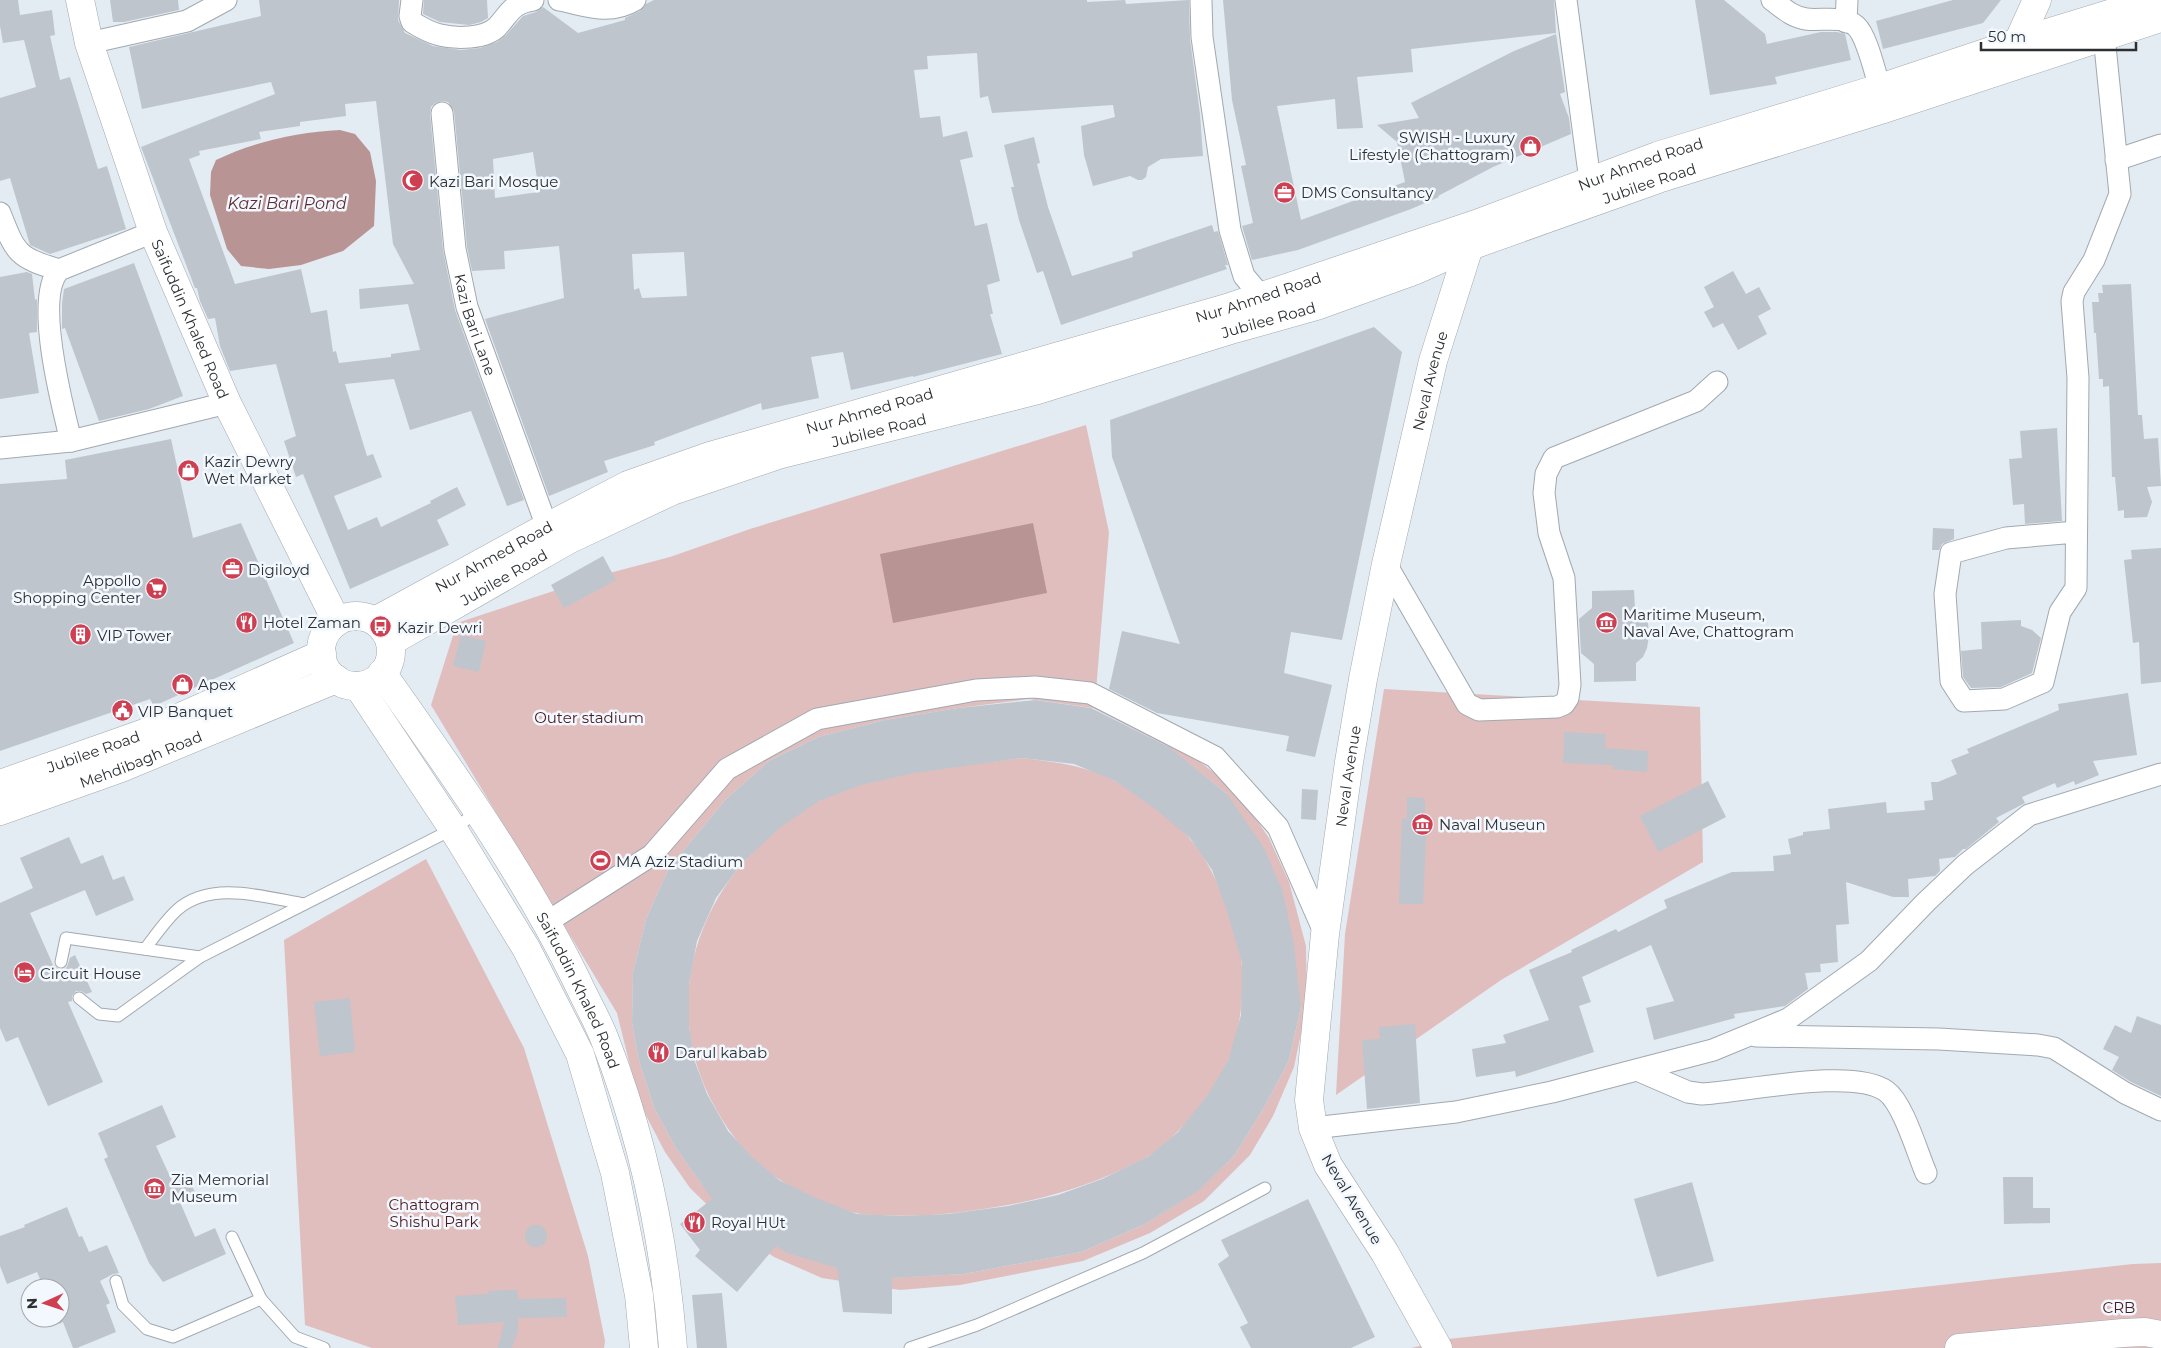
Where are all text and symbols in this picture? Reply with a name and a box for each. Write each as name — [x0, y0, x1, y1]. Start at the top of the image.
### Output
scale bar — [1981, 20, 2136, 52]
text: 50 m — [1988, 27, 2026, 46]
place label: SWISH - Luxury Lifestyle (Chattogram) — [1349, 128, 1516, 164]
street label: Nur Ahmed Road — [1575, 133, 1705, 194]
shop icon: SWISH - Luxury Lifestyle (Chattogram) — [1519, 134, 1543, 158]
street label: Jubilee Road — [1599, 158, 1698, 208]
mosque icon: Kazi Bari Mosque — [401, 169, 425, 193]
place label: Kazi Bari Mosque — [429, 172, 558, 191]
office icon: DMS Consultancy — [1273, 180, 1297, 204]
place label: DMS Consultancy — [1301, 183, 1434, 202]
water label: Kazi Bari Pond — [227, 194, 347, 213]
street label: Saifuddin Khaled Road — [148, 236, 233, 401]
street label: Nur Ahmed Road — [1193, 267, 1324, 326]
street label: Kazi Bari Lane — [451, 272, 501, 378]
street label: Jubilee Road — [1218, 297, 1318, 342]
street label: Neval Avenue — [1408, 328, 1451, 433]
street label: Nur Ahmed Road — [804, 383, 935, 438]
street label: Jubilee Road — [828, 409, 928, 451]
place label: Kazir Dewry Wet Market — [204, 452, 294, 488]
shop icon: Kazir Dewry Wet Market — [176, 458, 200, 482]
street label: Nur Ahmed Road — [431, 516, 556, 596]
street label: Jubilee Road — [456, 544, 551, 610]
office icon: Digiloyd — [220, 557, 244, 581]
place label: Digiloyd — [248, 560, 310, 579]
place label: Appollo Shopping Center — [13, 571, 141, 607]
supermarket icon: Appollo Shopping Center — [145, 577, 169, 601]
place label: Maritime Museum, Naval Ave, Chattogram — [1623, 605, 1794, 641]
restaurant icon: Hotel Zaman — [235, 610, 259, 634]
museum icon: Maritime Museum, Naval Ave, Chattogram — [1595, 611, 1619, 635]
place label: Hotel Zaman — [263, 613, 361, 632]
bus stop icon: Kazir Dewri — [369, 615, 393, 639]
place label: Kazir Dewri — [397, 618, 482, 637]
building icon: VIP Tower — [69, 623, 93, 647]
place label: VIP Tower — [97, 626, 171, 645]
shop icon: Apex — [170, 672, 194, 696]
place label: Apex — [198, 675, 236, 694]
public building icon: VIP Banquet — [110, 699, 134, 723]
place label: VIP Banquet — [138, 702, 233, 721]
park label: Outer stadium — [534, 708, 644, 727]
street label: Neval Avenue — [1331, 724, 1365, 828]
street label: Jubilee Road — [43, 726, 142, 777]
street label: Mehdibagh Road — [77, 726, 205, 792]
museum icon: Naval Museun — [1411, 812, 1435, 836]
place label: Naval Museun — [1439, 815, 1546, 834]
sports icon: MA Aziz Stadium — [588, 849, 612, 873]
place label: MA Aziz Stadium — [616, 852, 743, 871]
street label: Saifuddin Khaled Road — [533, 908, 624, 1071]
hotel icon: Circuit House — [12, 961, 36, 985]
place label: Circuit House — [40, 964, 141, 983]
restaurant icon: Darul kabab — [647, 1040, 671, 1064]
place label: Darul kabab — [675, 1043, 767, 1062]
street label: Neval Avenue — [1317, 1150, 1387, 1248]
place label: Zia Memorial Museum — [171, 1170, 269, 1206]
museum icon: Zia Memorial Museum — [143, 1176, 167, 1200]
park label: Chattogram Shishu Park — [388, 1195, 480, 1231]
restaurant icon: Royal HUt — [683, 1210, 707, 1234]
place label: Royal HUt — [711, 1213, 786, 1232]
north arrow — [20, 1278, 70, 1328]
text: N — [23, 1298, 41, 1310]
park label: CRB — [2103, 1298, 2135, 1317]

